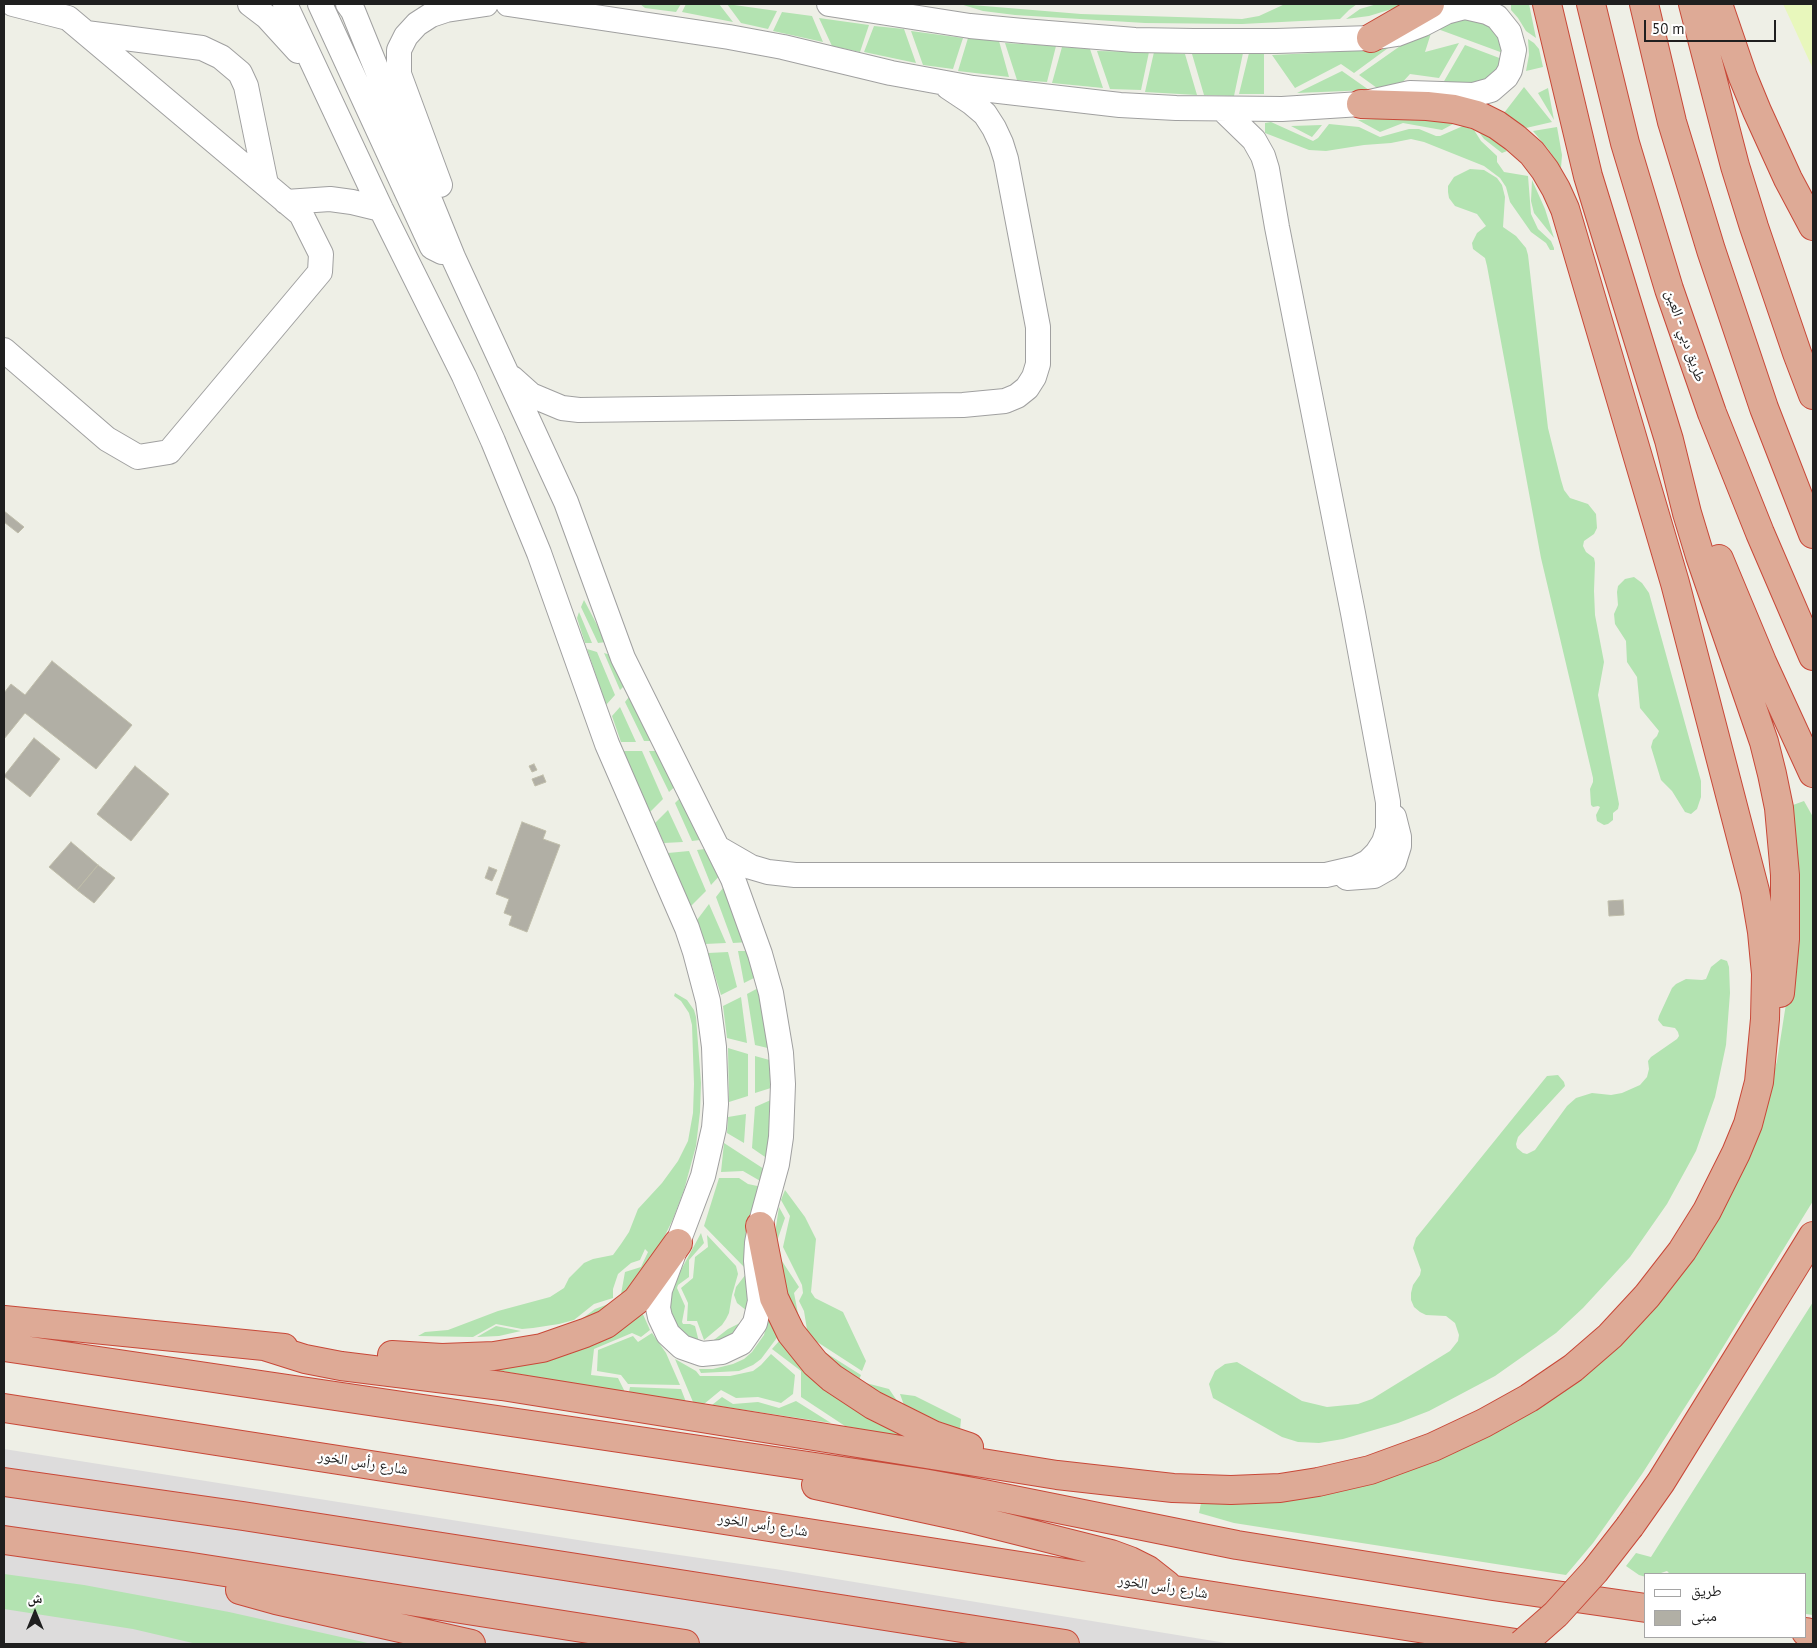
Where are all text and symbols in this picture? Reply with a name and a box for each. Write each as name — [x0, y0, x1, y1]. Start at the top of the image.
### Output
scale bar — [1647, 10, 1780, 42]
text: 50 m — [1652, 19, 1685, 38]
street label: طريق دبي - العين — [1661, 288, 1709, 384]
street label: شارع رأس الخور — [317, 1447, 409, 1479]
street label: شارع رأس الخور — [717, 1509, 809, 1541]
street label: شارع رأس الخور — [1117, 1571, 1209, 1603]
legend — [1644, 1573, 1807, 1638]
text: طريق — [1691, 1581, 1722, 1600]
north arrow — [10, 1588, 60, 1638]
text: ش — [28, 1589, 42, 1607]
text: مبنى — [1691, 1606, 1717, 1625]

